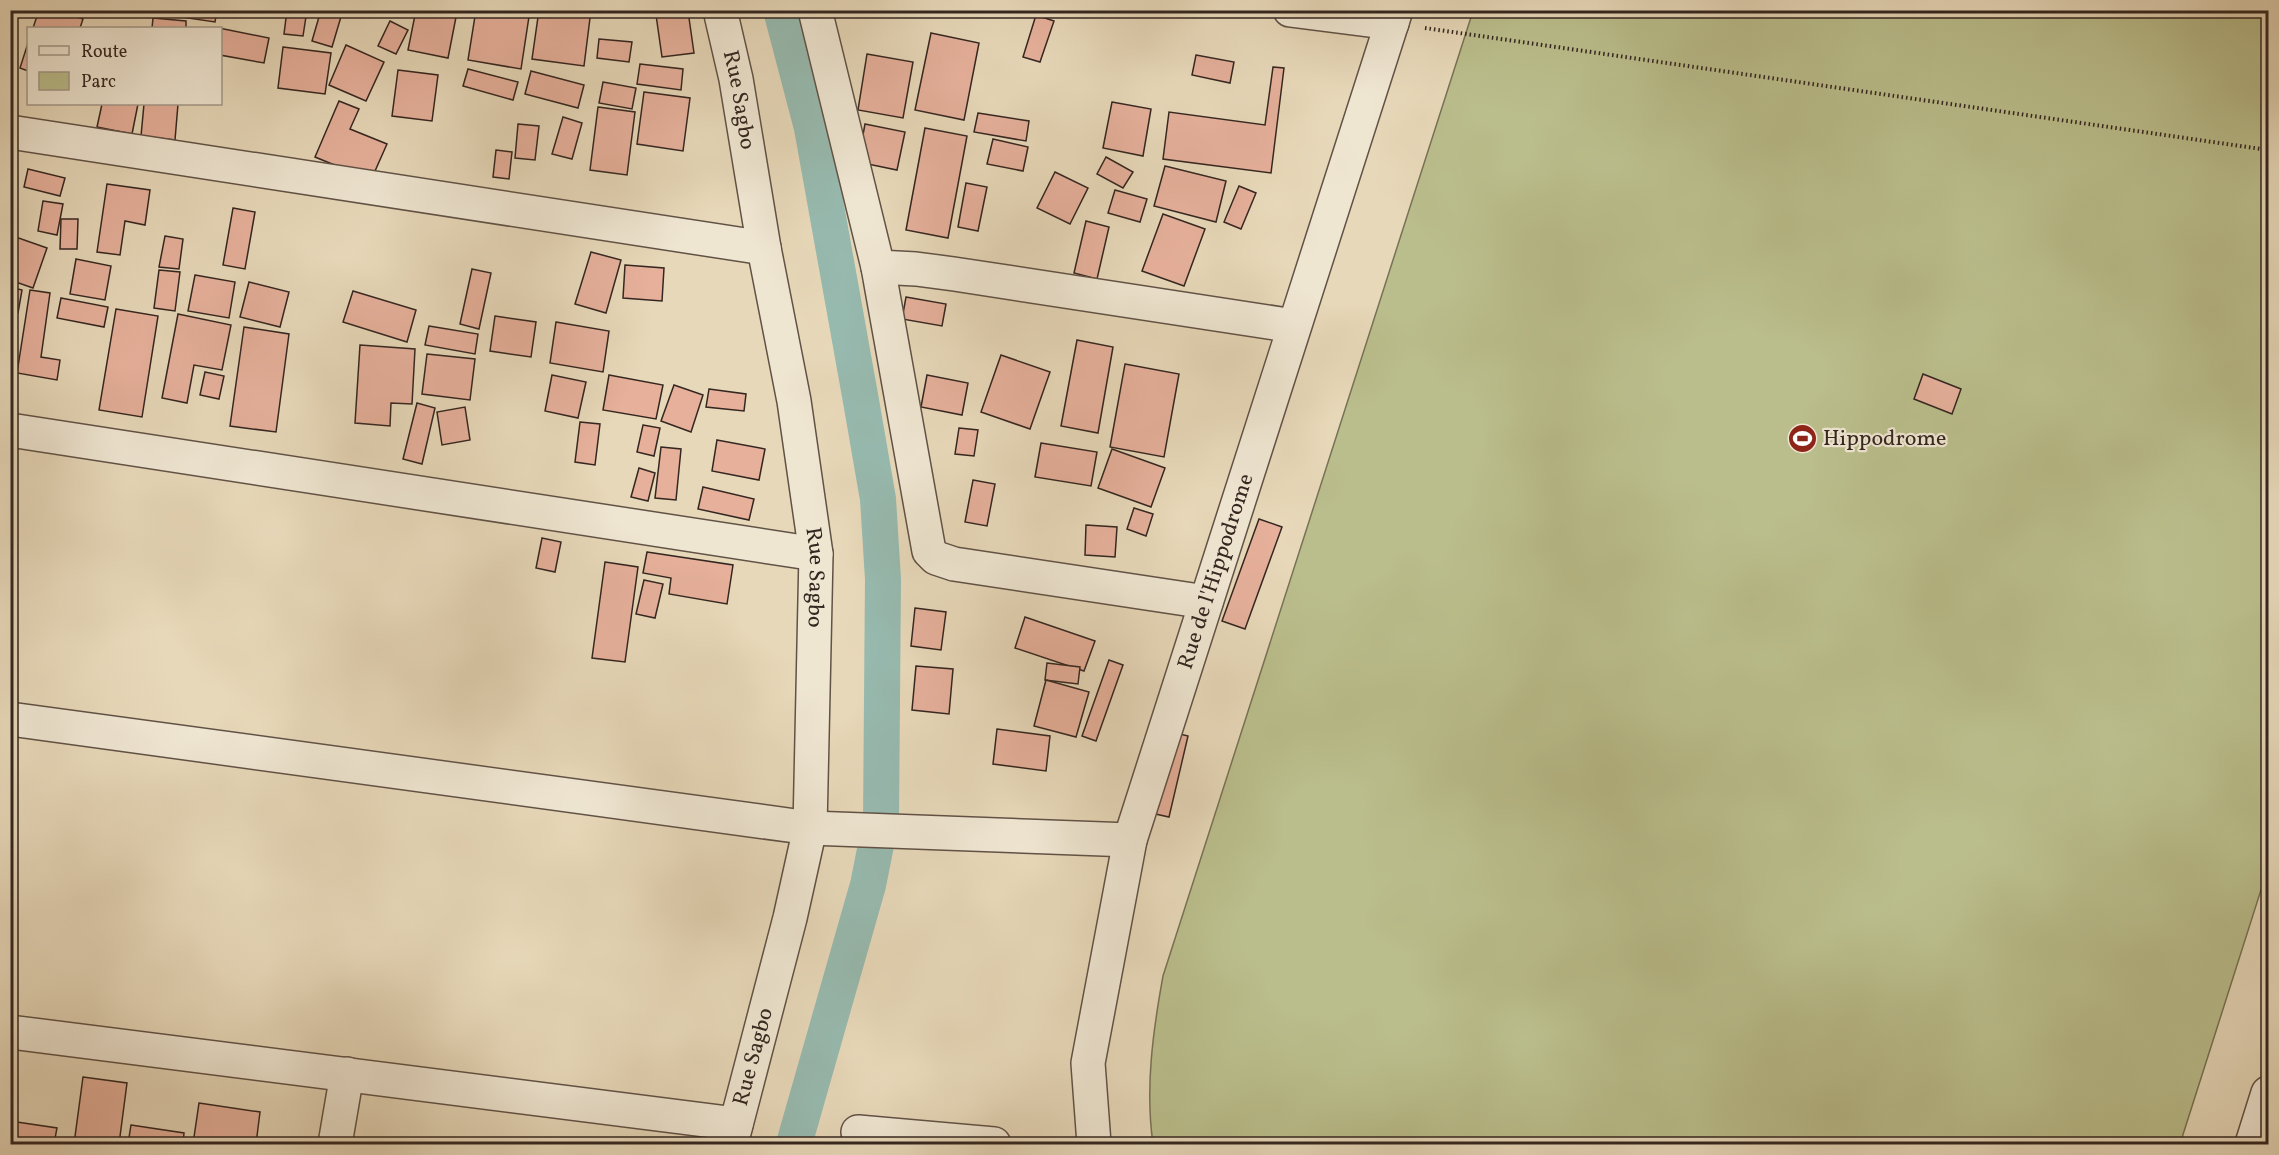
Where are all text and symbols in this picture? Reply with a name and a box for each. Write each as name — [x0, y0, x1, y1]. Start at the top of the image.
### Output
legend — [27, 27, 222, 105]
text: Route — [81, 40, 127, 65]
street label: Rue Sagbo — [714, 47, 763, 152]
text: Parc — [81, 70, 116, 95]
sports icon: Hippodrome — [1786, 423, 1818, 455]
place label: Hippodrome — [1823, 424, 1946, 455]
street label: Rue de l'Hippodrome — [1170, 470, 1262, 673]
street label: Rue Sagbo — [797, 525, 831, 628]
street label: Rue Sagbo — [726, 1005, 782, 1109]

